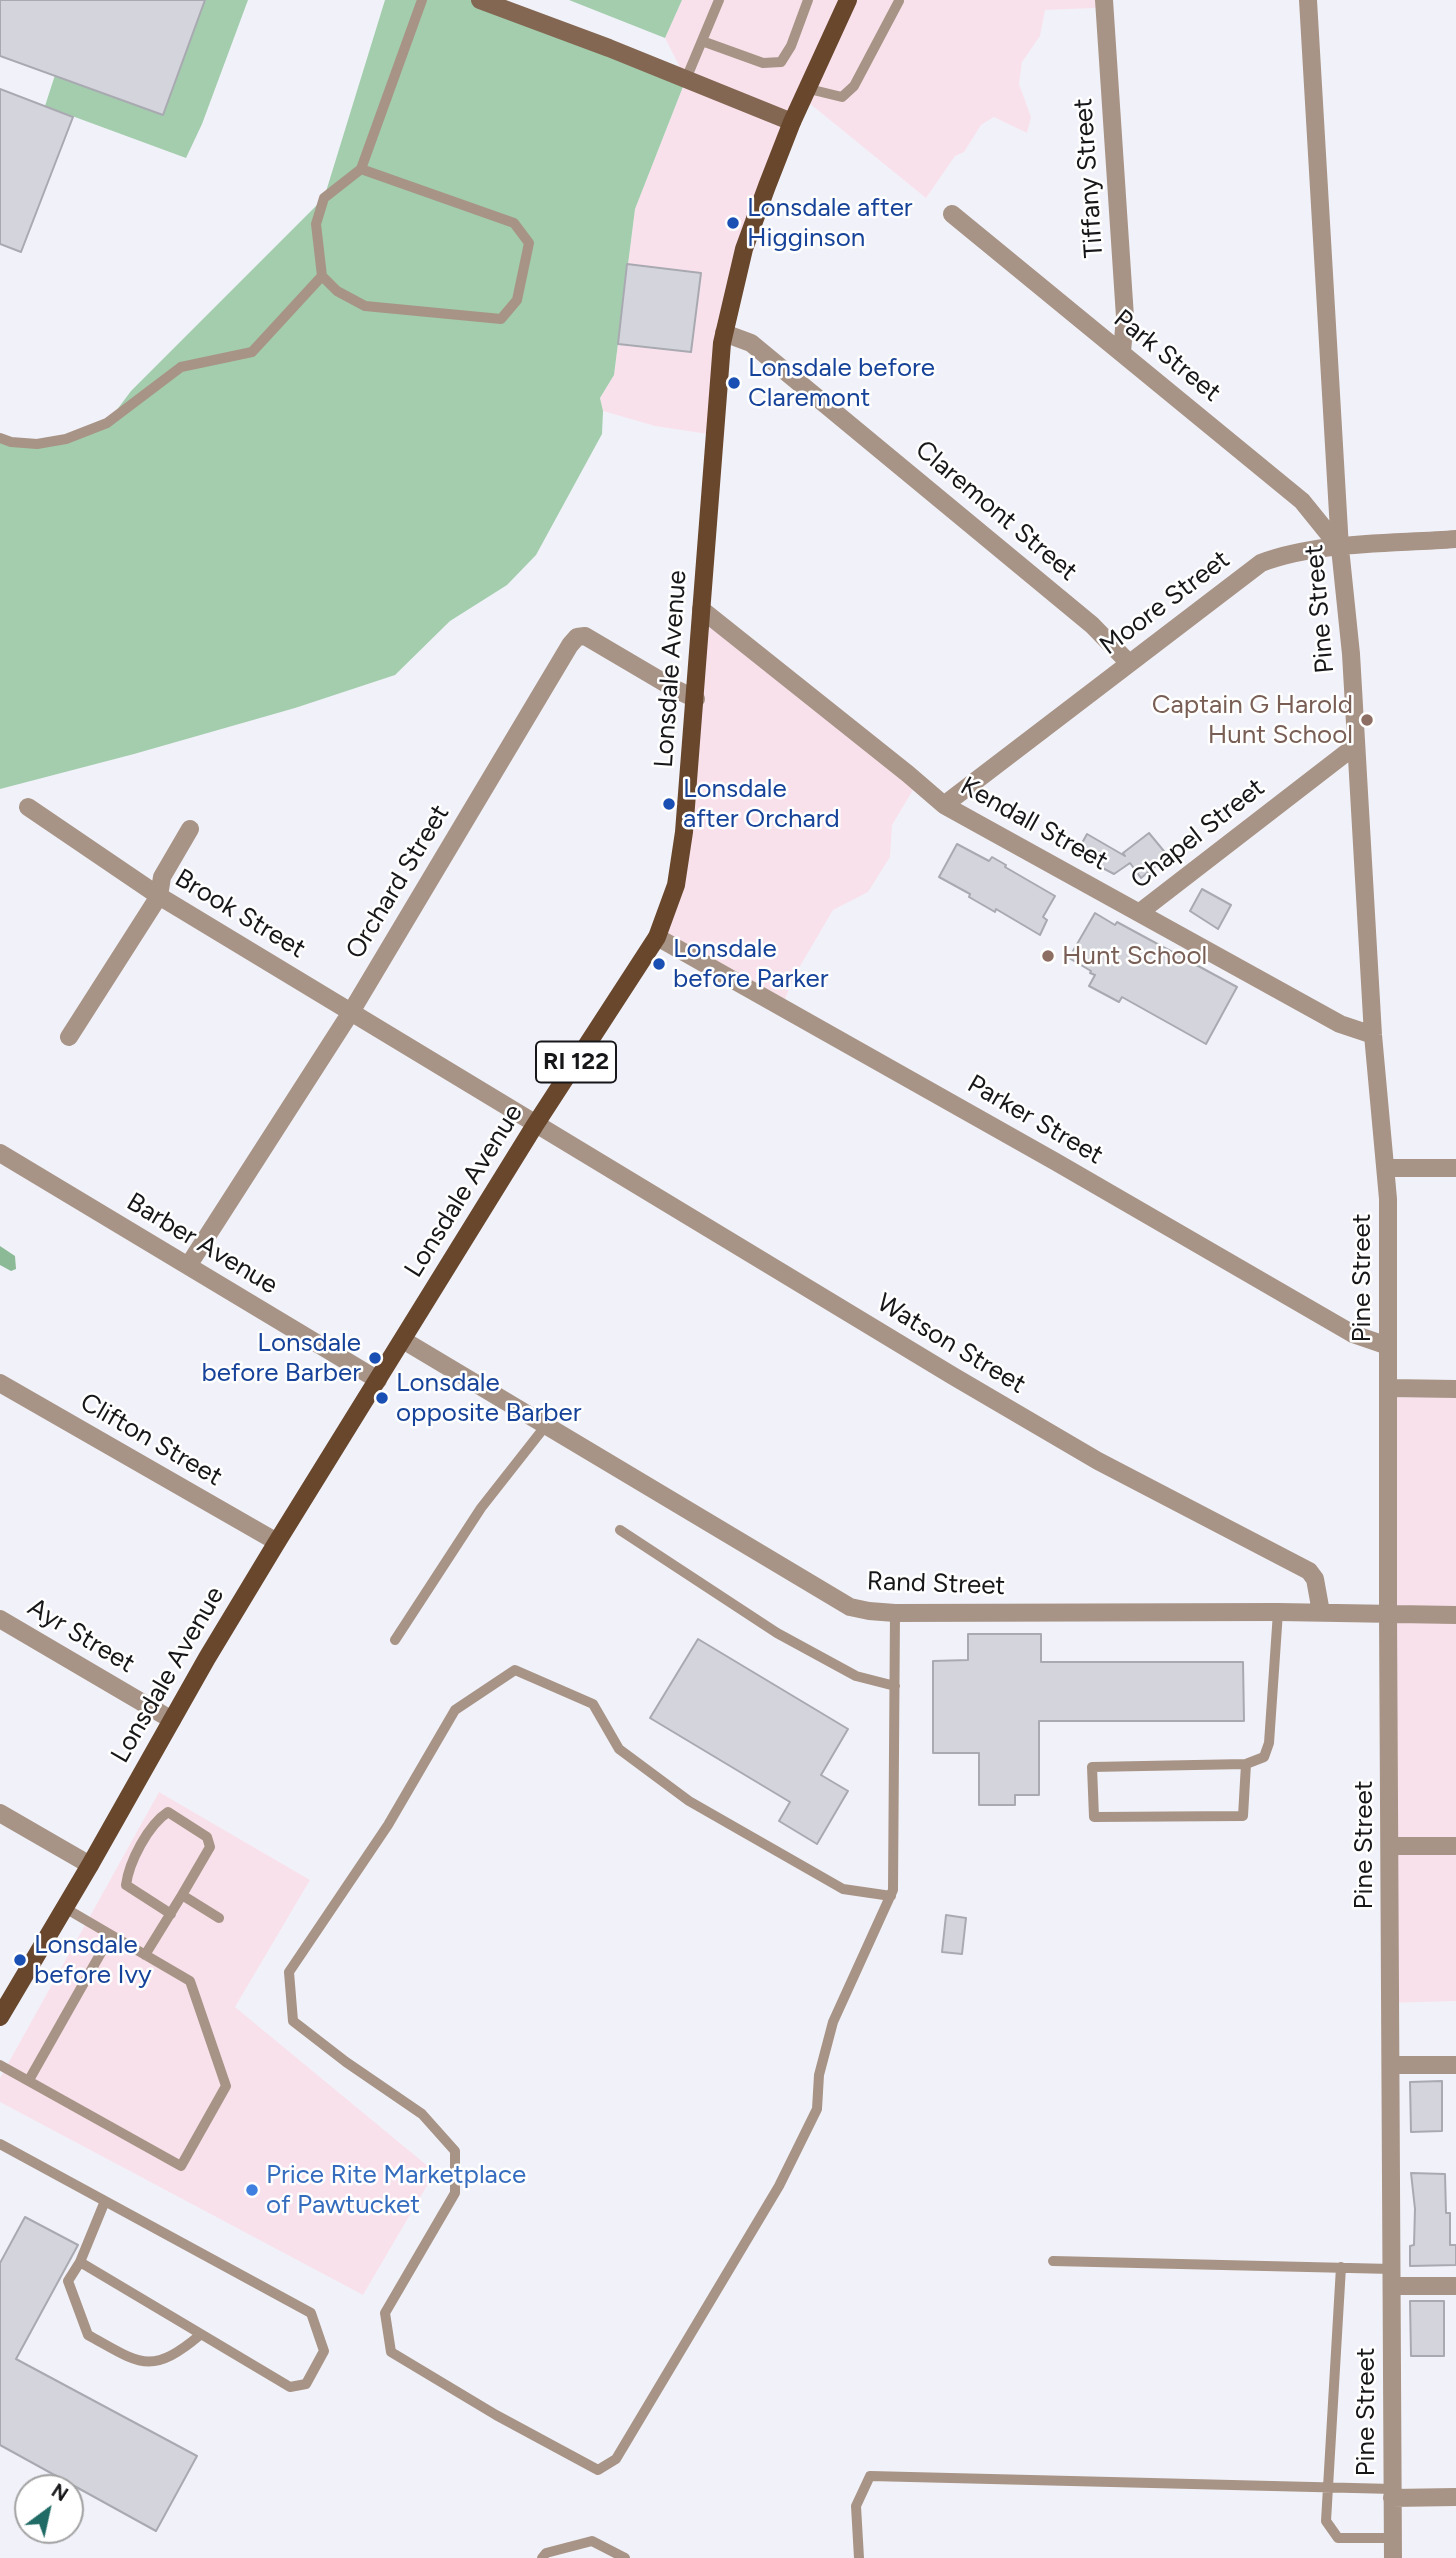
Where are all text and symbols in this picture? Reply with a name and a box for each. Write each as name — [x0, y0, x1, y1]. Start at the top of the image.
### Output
street label: Tiffany Street — [1068, 97, 1110, 259]
place label: Lonsdale after Higginson — [747, 192, 913, 254]
marker: Lonsdale after Higginson — [725, 215, 741, 231]
street label: Park Street — [1107, 303, 1227, 409]
place label: Lonsdale before Claremont — [748, 352, 935, 414]
marker: Lonsdale before Claremont — [726, 375, 742, 391]
street label: Claremont Street — [909, 434, 1083, 588]
street label: Pine Street — [1299, 543, 1341, 675]
street label: Moore Street — [1094, 544, 1236, 662]
street label: Lonsdale Avenue — [649, 569, 693, 769]
place label: Captain G Harold Hunt School — [1152, 689, 1353, 750]
marker: Captain G Harold Hunt School — [1359, 712, 1375, 728]
street label: Kendall Street — [955, 771, 1113, 877]
street label: Chapel Street — [1125, 772, 1271, 896]
place label: Lonsdale after Orchard — [683, 773, 840, 834]
marker: Lonsdale after Orchard — [661, 796, 677, 812]
street label: Orchard Street — [340, 799, 456, 965]
street label: Brook Street — [169, 863, 311, 965]
place label: Lonsdale before Parker — [673, 933, 829, 995]
place label: Hunt School — [1062, 940, 1207, 972]
marker: Hunt School — [1040, 948, 1056, 964]
marker: Lonsdale before Parker — [651, 956, 667, 972]
road number: RI 122 — [536, 1042, 616, 1082]
street label: Parker Street — [962, 1069, 1108, 1171]
street label: Lonsdale Avenue — [398, 1099, 530, 1283]
street label: Barber Avenue — [121, 1187, 283, 1301]
street label: Pine Street — [1346, 1213, 1378, 1343]
street label: Watson Street — [871, 1287, 1031, 1401]
place label: Lonsdale before Barber — [201, 1327, 361, 1388]
marker: Lonsdale before Barber — [367, 1350, 383, 1366]
place label: Lonsdale opposite Barber — [396, 1367, 582, 1428]
street label: Clifton Street — [74, 1387, 228, 1493]
marker: Lonsdale opposite Barber — [374, 1390, 390, 1406]
street label: Rand Street — [866, 1566, 1006, 1602]
street label: Lonsdale Avenue — [105, 1581, 231, 1769]
street label: Ayr Street — [22, 1592, 140, 1680]
street label: Pine Street — [1348, 1780, 1380, 1910]
place label: Lonsdale before Ivy — [34, 1929, 152, 1990]
marker: Lonsdale before Ivy — [12, 1952, 28, 1968]
place label: Price Rite Marketplace of Pawtucket — [266, 2159, 526, 2220]
marker: Price Rite Marketplace of Pawtucket — [244, 2182, 260, 2198]
street label: Pine Street — [1350, 2347, 1382, 2477]
north arrow — [14, 2474, 84, 2544]
text: N — [47, 2479, 72, 2506]

